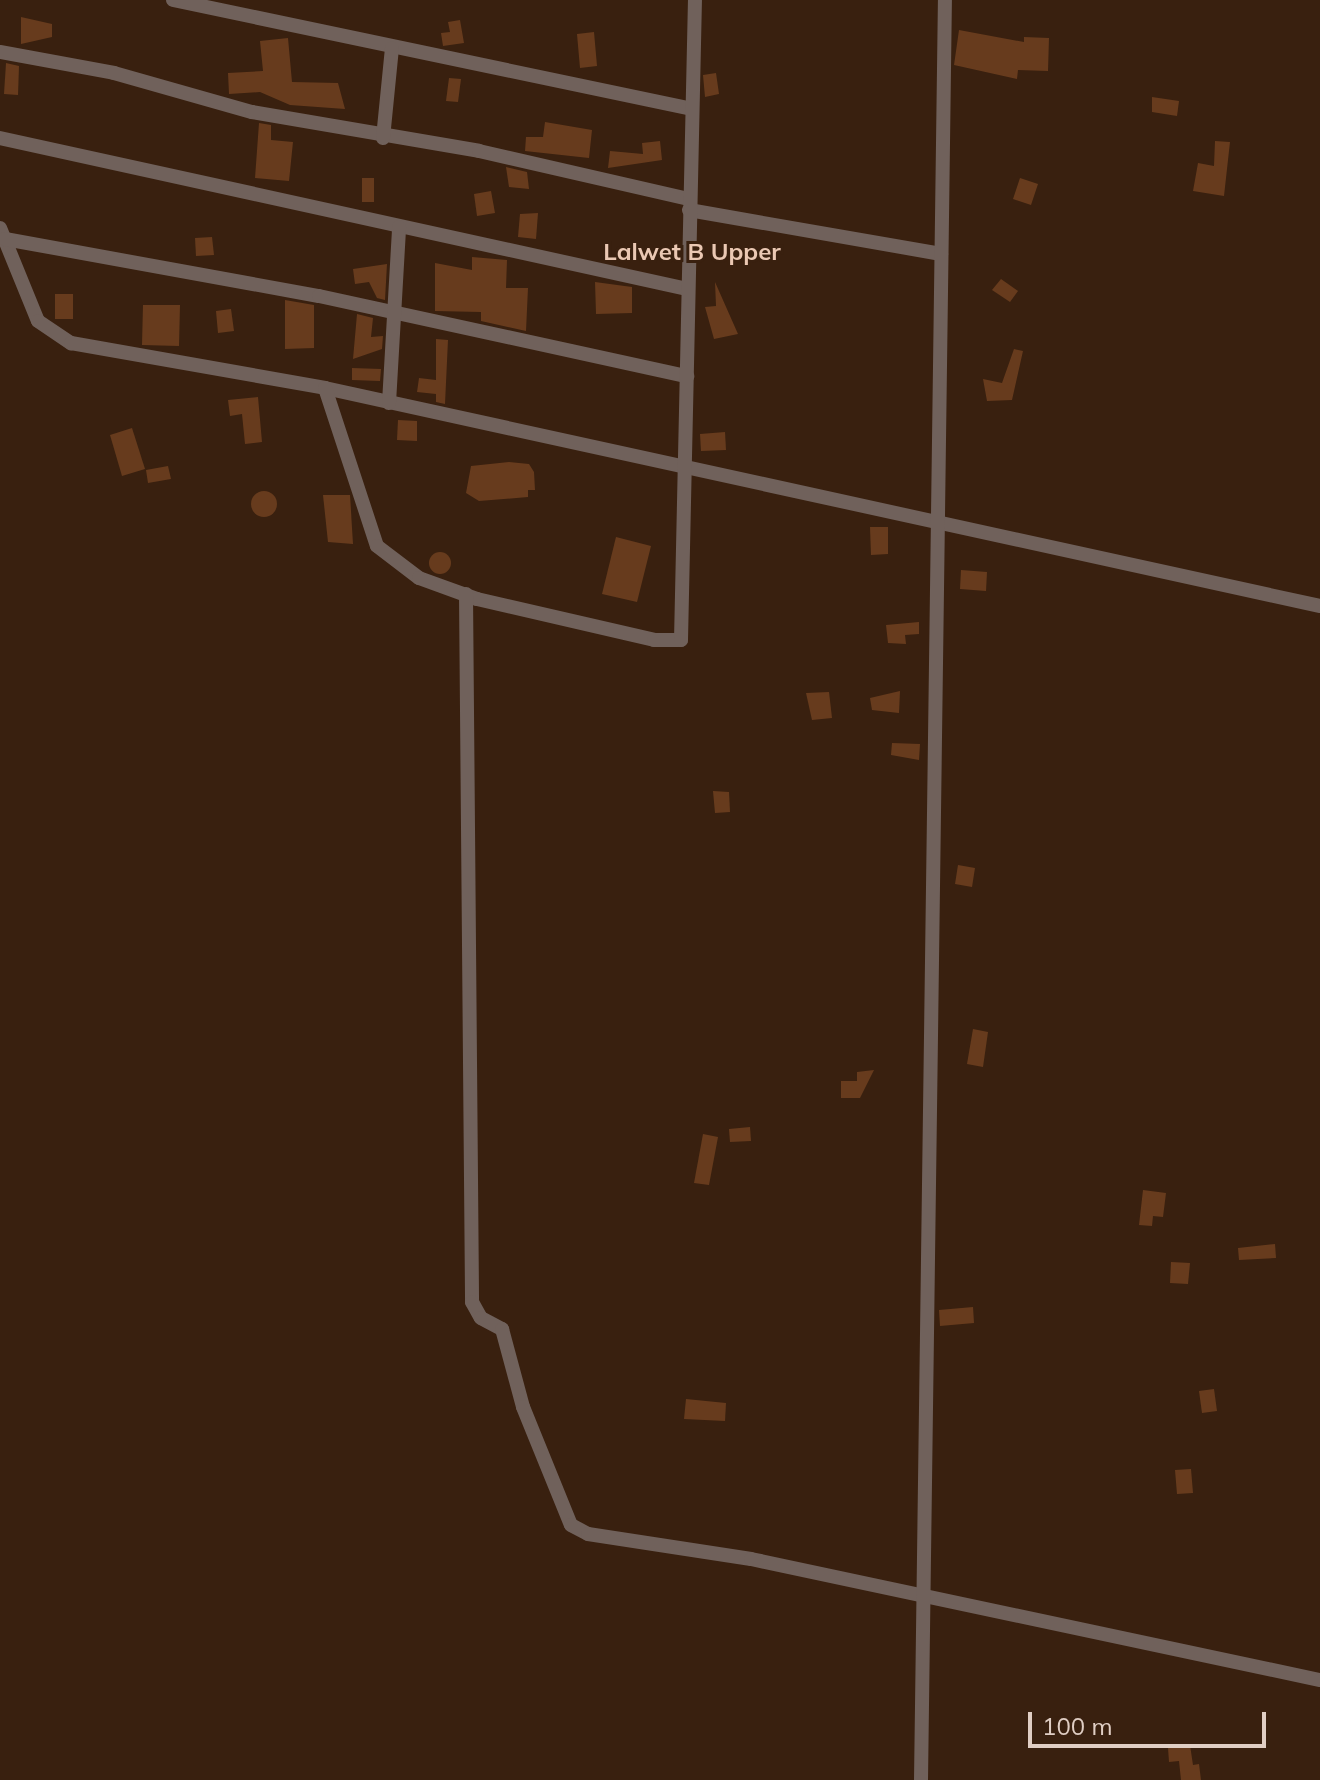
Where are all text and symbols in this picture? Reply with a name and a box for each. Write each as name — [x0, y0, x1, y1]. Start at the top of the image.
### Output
district label: Lalwet B Upper — [603, 238, 781, 266]
scale bar — [1032, 1696, 1270, 1746]
text: 100 m — [1042, 1711, 1113, 1741]

